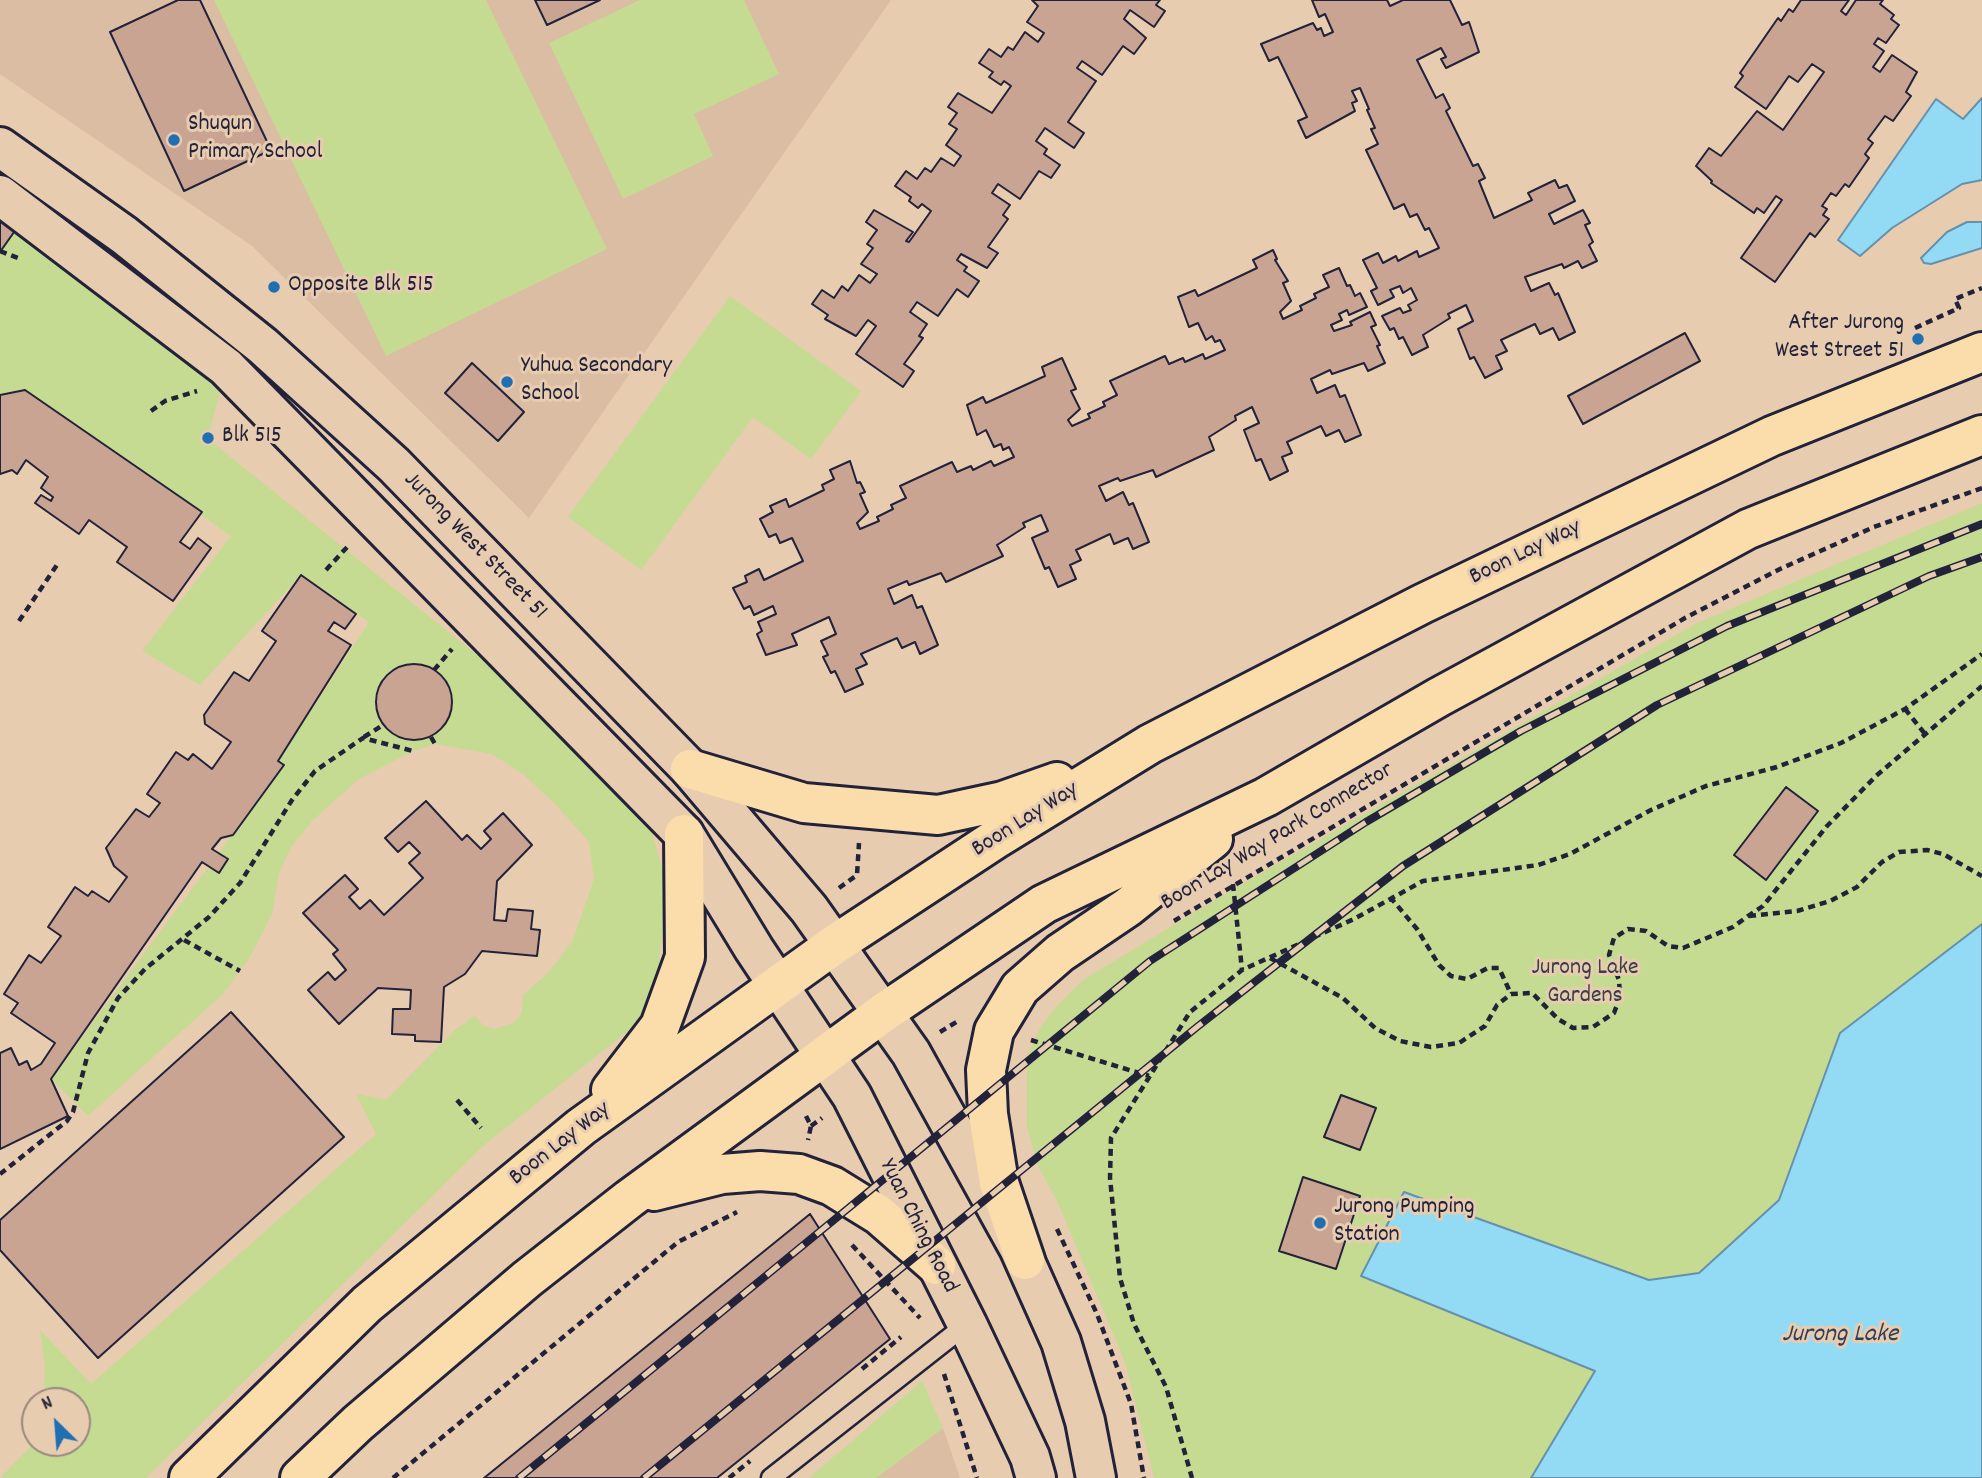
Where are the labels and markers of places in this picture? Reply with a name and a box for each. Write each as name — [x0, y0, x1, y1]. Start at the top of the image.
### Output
place label: Shuqun Primary School — [188, 112, 322, 168]
marker: Shuqun Primary School — [166, 132, 182, 148]
place label: Opposite Blk 515 — [288, 273, 434, 301]
marker: Opposite Blk 515 — [266, 279, 282, 295]
place label: After Jurong West Street 51 — [1775, 311, 1904, 367]
marker: After Jurong West Street 51 — [1910, 331, 1926, 347]
place label: Yuhua Secondary School — [521, 354, 672, 410]
marker: Yuhua Secondary School — [499, 374, 515, 390]
place label: Blk 515 — [222, 424, 282, 452]
marker: Blk 515 — [200, 430, 216, 446]
place label: Jurong Pumping Station — [1334, 1195, 1475, 1251]
marker: Jurong Pumping Station — [1312, 1215, 1328, 1231]

